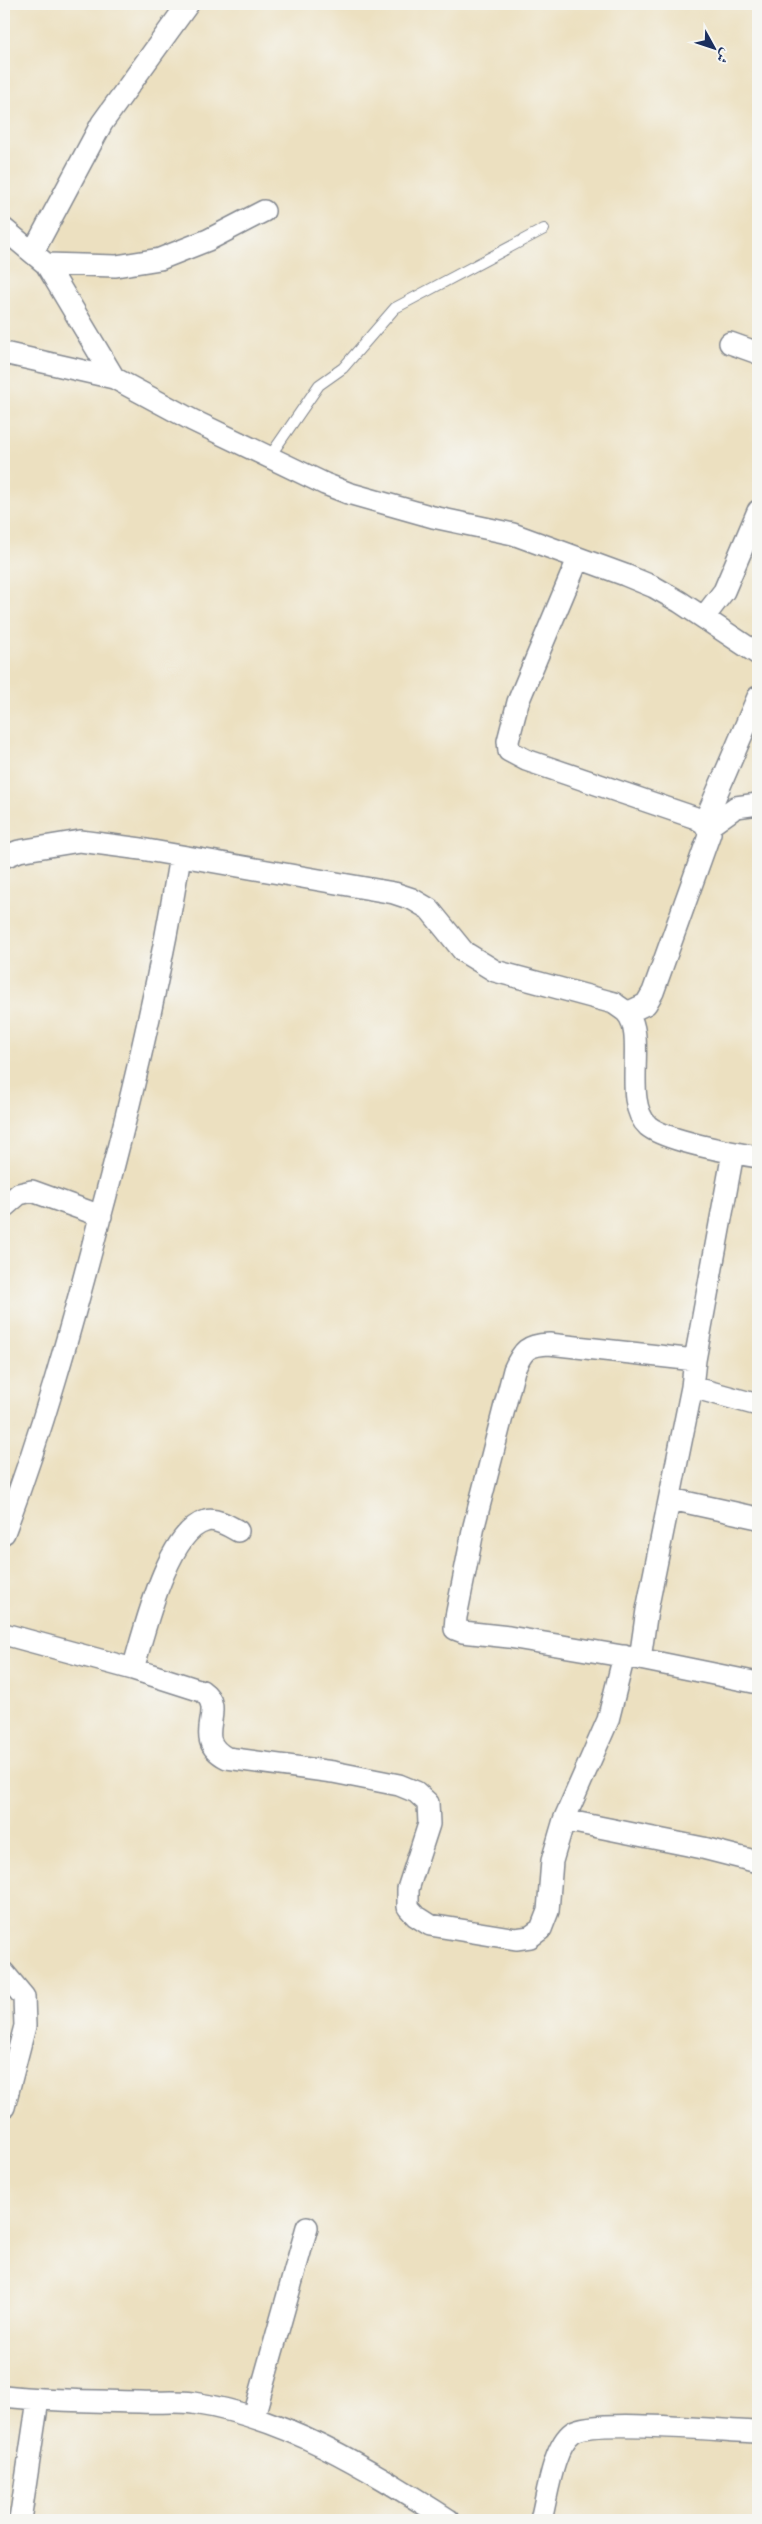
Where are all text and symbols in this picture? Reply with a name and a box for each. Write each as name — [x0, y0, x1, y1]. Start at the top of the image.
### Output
north arrow — [690, 22, 740, 72]
text: ش — [713, 45, 735, 67]

